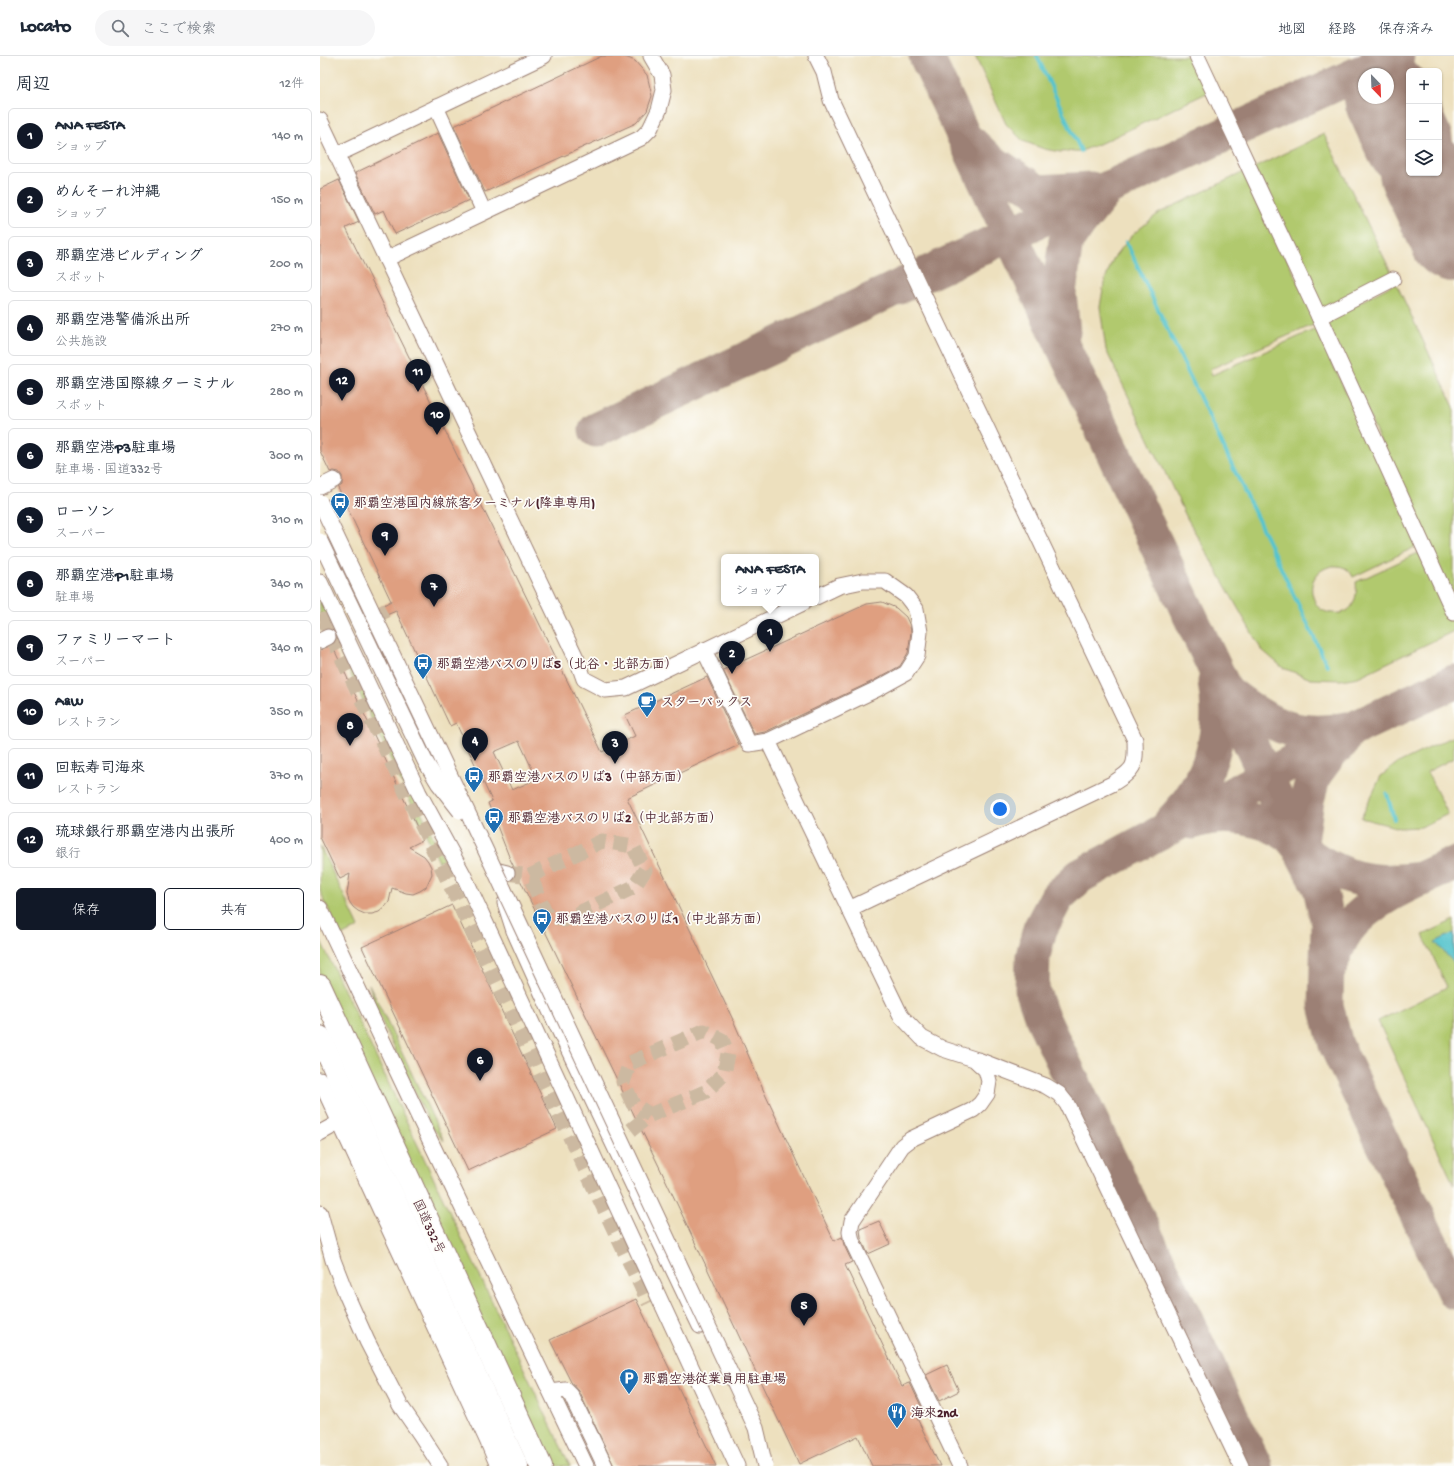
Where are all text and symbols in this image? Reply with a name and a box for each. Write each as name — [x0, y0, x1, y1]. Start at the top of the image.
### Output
search box — [95, 10, 375, 46]
text: Locato — [20, 16, 71, 39]
icon: search — [109, 17, 131, 39]
text: ここで検索 — [141, 21, 216, 39]
text: 地図 — [1278, 22, 1306, 39]
text: 経路 — [1328, 22, 1356, 39]
text: 保存済み — [1378, 22, 1434, 39]
north arrow — [1358, 68, 1394, 104]
map controls — [1406, 68, 1442, 176]
button: + — [1406, 68, 1442, 104]
text: 周辺 — [16, 76, 50, 96]
text: 12件 — [279, 77, 304, 92]
button: − — [1406, 104, 1442, 140]
text: ANA FESTA — [55, 117, 125, 135]
text: 1 — [27, 129, 33, 144]
text: 140 m — [272, 129, 303, 144]
text: ショップ — [55, 140, 106, 155]
button: layers — [1406, 140, 1442, 176]
text: めんそーれ沖縄 — [55, 184, 160, 202]
text: 2 — [27, 193, 33, 208]
text: 150 m — [271, 193, 303, 208]
text: ショップ — [55, 207, 106, 222]
text: 那覇空港ビルディング — [55, 248, 203, 266]
text: 3 — [27, 257, 33, 272]
text: 200 m — [270, 257, 303, 272]
text: スポット — [55, 271, 107, 286]
text: 那覇空港警備派出所 — [55, 312, 190, 330]
text: 4 — [27, 321, 33, 336]
text: 270 m — [270, 321, 303, 336]
text: 公共施設 — [55, 335, 107, 350]
pin: 11 — [405, 359, 431, 392]
pin: 12 — [329, 368, 355, 401]
text: 那覇空港国際線ターミナル — [55, 376, 235, 394]
text: 5 — [27, 385, 33, 400]
text: 280 m — [270, 385, 303, 400]
text: スポット — [55, 399, 107, 414]
pin: 10 — [424, 402, 450, 435]
text: 那覇空港P3駐車場 — [55, 440, 176, 458]
text: 6 — [27, 449, 33, 464]
text: 300 m — [269, 449, 303, 464]
text: 駐車場 · 国道332号 — [55, 463, 163, 478]
bus stop icon: 那覇空港国内線旅客ターミナル(降車専用) — [329, 491, 351, 519]
place label: 那覇空港国内線旅客ターミナル(降車専用) — [354, 496, 595, 512]
text: ローソン — [55, 504, 115, 522]
text: 7 — [27, 513, 33, 528]
text: 310 m — [271, 513, 303, 528]
pin: 9 — [372, 523, 398, 556]
text: スーパー — [55, 527, 106, 542]
popup — [721, 554, 819, 606]
text: ANA FESTA — [735, 561, 805, 579]
text: 那覇空港P1駐車場 — [55, 568, 174, 586]
pin: 7 — [421, 574, 447, 607]
text: 8 — [26, 577, 34, 592]
text: 340 m — [270, 577, 303, 592]
text: ショップ — [735, 584, 787, 599]
text: 駐車場 — [55, 591, 94, 606]
pin: 1 — [757, 619, 783, 652]
text: ファミリーマート — [55, 632, 176, 650]
text: 9 — [27, 641, 33, 656]
text: 340 m — [270, 641, 303, 656]
pin: 2 — [719, 641, 745, 674]
bus stop icon: 那覇空港バスのりば5（北谷・北部方面） — [412, 652, 434, 680]
text: スーパー — [55, 655, 106, 670]
place label: 那覇空港バスのりば5（北谷・北部方面） — [437, 657, 678, 673]
cafe icon: スターバックス — [636, 690, 658, 718]
text: A&W — [55, 693, 84, 711]
place label: スターバックス — [661, 696, 752, 711]
text: 10 — [24, 705, 36, 720]
text: 350 m — [270, 705, 303, 720]
pin: 8 — [337, 713, 363, 746]
text: レストラン — [55, 716, 121, 731]
pin: 4 — [462, 728, 488, 761]
pin: 3 — [602, 731, 628, 764]
text: 回転寿司海來 — [55, 760, 145, 778]
bus stop icon: 那覇空港バスのりば3（中部方面） — [463, 765, 485, 793]
text: 11 — [25, 769, 35, 784]
text: 370 m — [270, 769, 303, 784]
place label: 那覇空港バスのりば3（中部方面） — [488, 770, 690, 786]
text: レストラン — [55, 783, 121, 798]
your location — [990, 799, 1010, 819]
bus stop icon: 那覇空港バスのりば2（中北部方面） — [483, 806, 505, 834]
place label: 那覇空港バスのりば2（中北部方面） — [508, 811, 722, 827]
text: 琉球銀行那覇空港内出張所 — [55, 824, 235, 842]
text: 12 — [24, 833, 36, 848]
text: 400 m — [270, 833, 303, 848]
text: 銀行 — [55, 847, 81, 862]
button: 保存 — [16, 888, 156, 930]
button: 共有 — [164, 888, 304, 930]
bus stop icon: 那覇空港バスのりば1（中北部方面） — [531, 907, 553, 935]
place label: 那覇空港バスのりば1（中北部方面） — [556, 912, 769, 928]
pin: 6 — [467, 1048, 493, 1081]
street label: 国道332号 — [408, 1197, 448, 1257]
pin: 5 — [791, 1293, 817, 1326]
parking icon: 那覇空港従業員用駐車場 — [618, 1367, 640, 1395]
place label: 那覇空港従業員用駐車場 — [643, 1372, 786, 1388]
restaurant icon: 海來2nd — [886, 1401, 908, 1429]
place label: 海來2nd — [911, 1406, 959, 1422]

